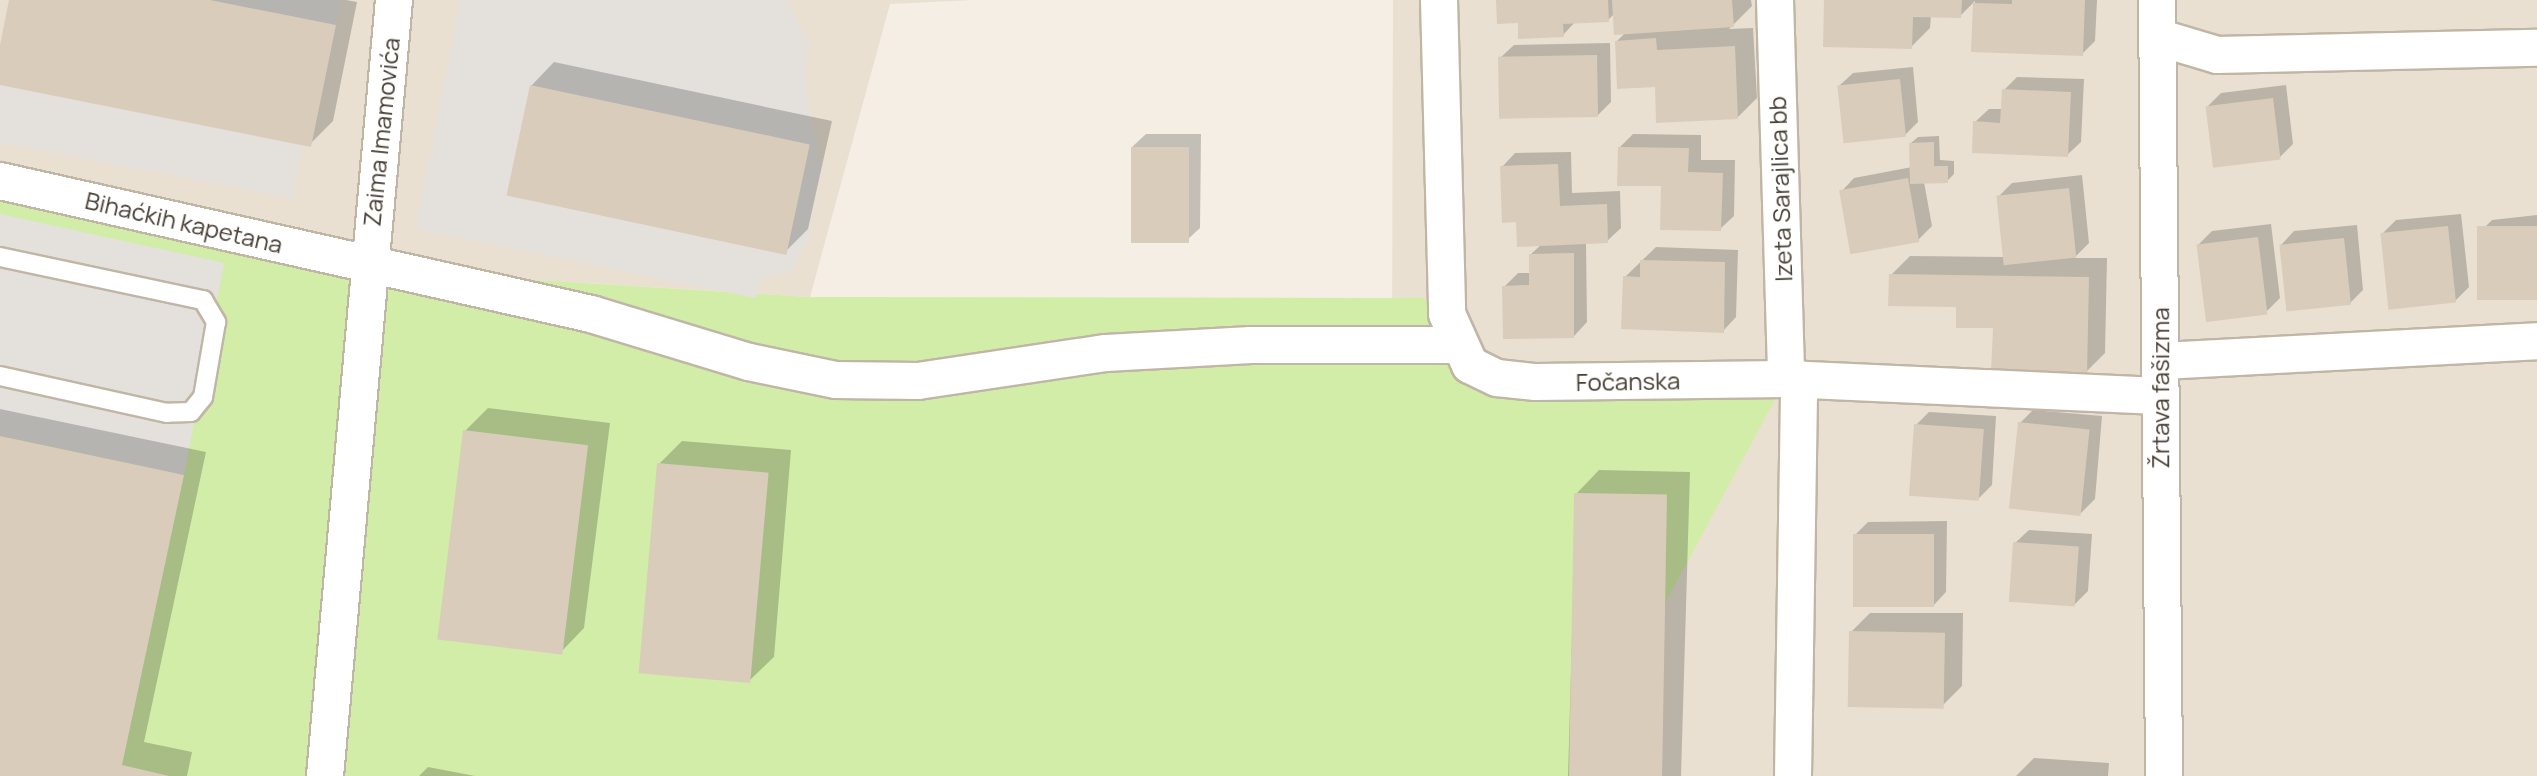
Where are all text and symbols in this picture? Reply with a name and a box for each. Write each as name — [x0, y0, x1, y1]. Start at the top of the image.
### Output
street label: Zaima Imamovića — [357, 36, 405, 228]
street label: Izeta Sarajlica bb — [1762, 96, 1798, 282]
street label: Bihaćkih kapetana — [82, 185, 286, 259]
street label: Žrtava fašizma — [2146, 307, 2174, 469]
street label: Fočanska — [1575, 366, 1681, 396]

